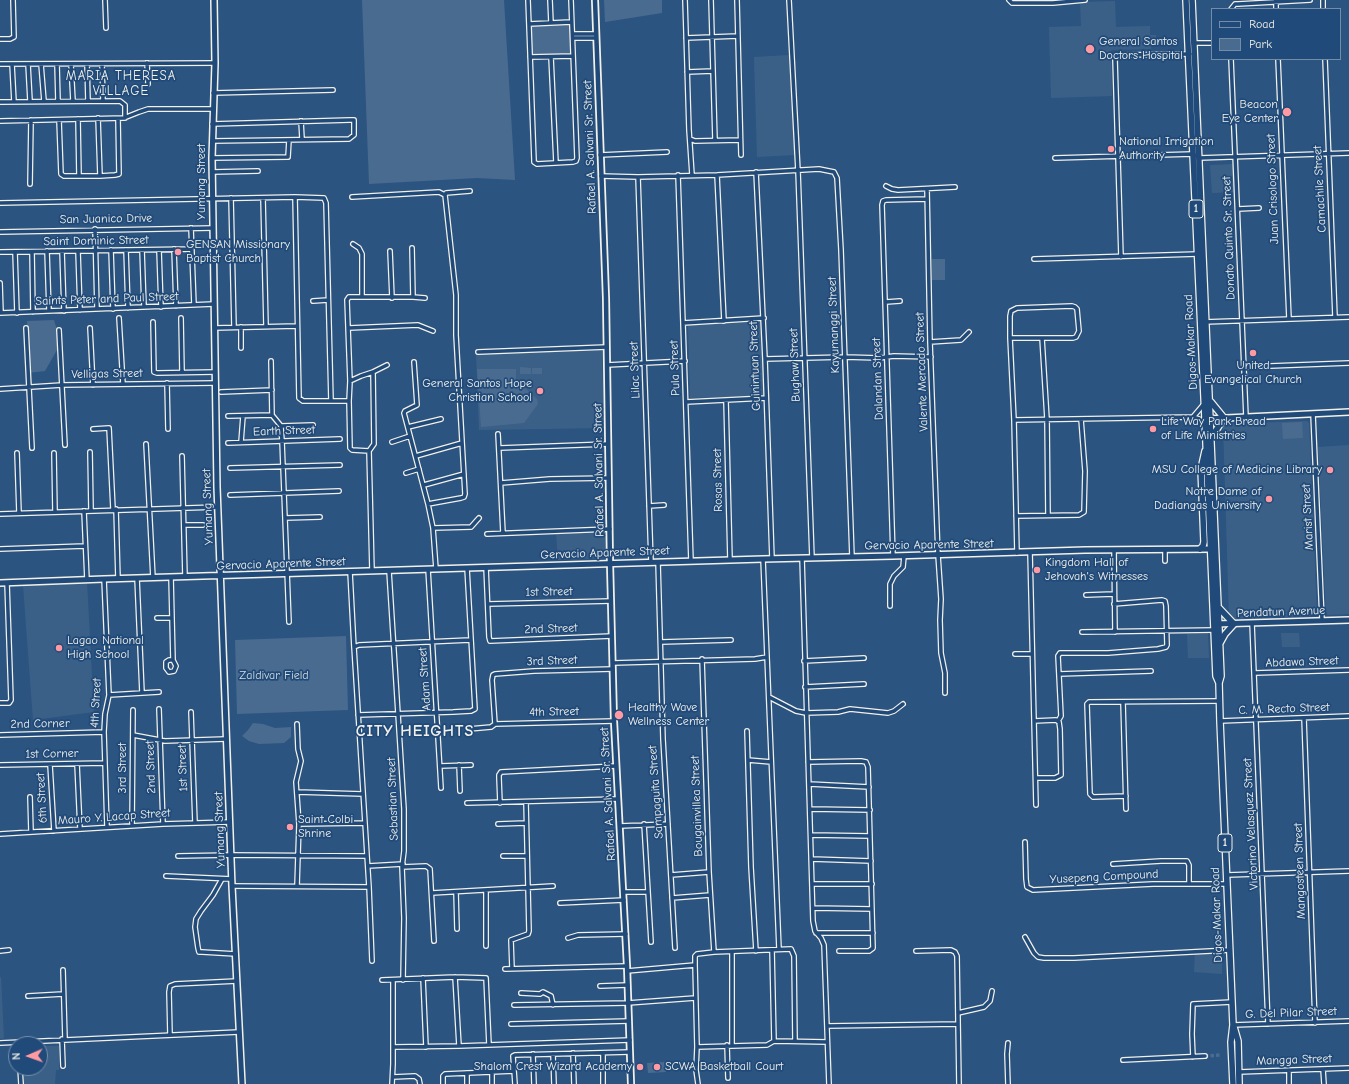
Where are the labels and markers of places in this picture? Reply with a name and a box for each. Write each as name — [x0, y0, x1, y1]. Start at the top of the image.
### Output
place label: General Santos Doctors Hospital — [1099, 35, 1183, 63]
marker: General Santos Doctors Hospital — [1084, 43, 1096, 55]
place label: Beacon Eye Center — [1222, 98, 1278, 126]
marker: Beacon Eye Center — [1281, 106, 1293, 118]
place label: National Irrigation Authority — [1119, 135, 1214, 163]
marker: National Irrigation Authority — [1106, 144, 1116, 154]
place label: GENSAN Missionary Baptist Church — [186, 238, 290, 266]
marker: GENSAN Missionary Baptist Church — [173, 247, 183, 257]
marker: United Evangelical Church — [1248, 348, 1258, 358]
place label: United Evangelical Church — [1204, 359, 1302, 387]
place label: General Santos Hope Christian School — [422, 377, 532, 405]
marker: General Santos Hope Christian School — [535, 386, 545, 396]
place label: Life Way Park Bread of Life Ministries — [1161, 415, 1266, 443]
marker: Life Way Park Bread of Life Ministries — [1148, 424, 1158, 434]
place label: MSU College of Medicine Library — [1152, 463, 1322, 477]
marker: MSU College of Medicine Library — [1325, 465, 1335, 475]
place label: Notre Dame of Dadiangas University — [1154, 485, 1261, 513]
marker: Notre Dame of Dadiangas University — [1264, 494, 1274, 504]
place label: Kingdom Hall of Jehovah's Witnesses — [1045, 556, 1148, 584]
marker: Kingdom Hall of Jehovah's Witnesses — [1032, 565, 1042, 575]
place label: Lagao National High School — [67, 634, 144, 662]
marker: Lagao National High School — [54, 643, 64, 653]
place label: Healthy Wave Wellness Center — [628, 701, 709, 729]
marker: Healthy Wave Wellness Center — [613, 709, 625, 721]
place label: Saint Colbi Shrine — [298, 813, 353, 841]
marker: Saint Colbi Shrine — [285, 822, 295, 832]
place label: Shalom Crest Wizard Academy — [474, 1060, 632, 1074]
place label: SCWA Basketball Court — [665, 1060, 783, 1074]
marker: Shalom Crest Wizard Academy — [635, 1062, 645, 1072]
marker: SCWA Basketball Court — [652, 1062, 662, 1072]

